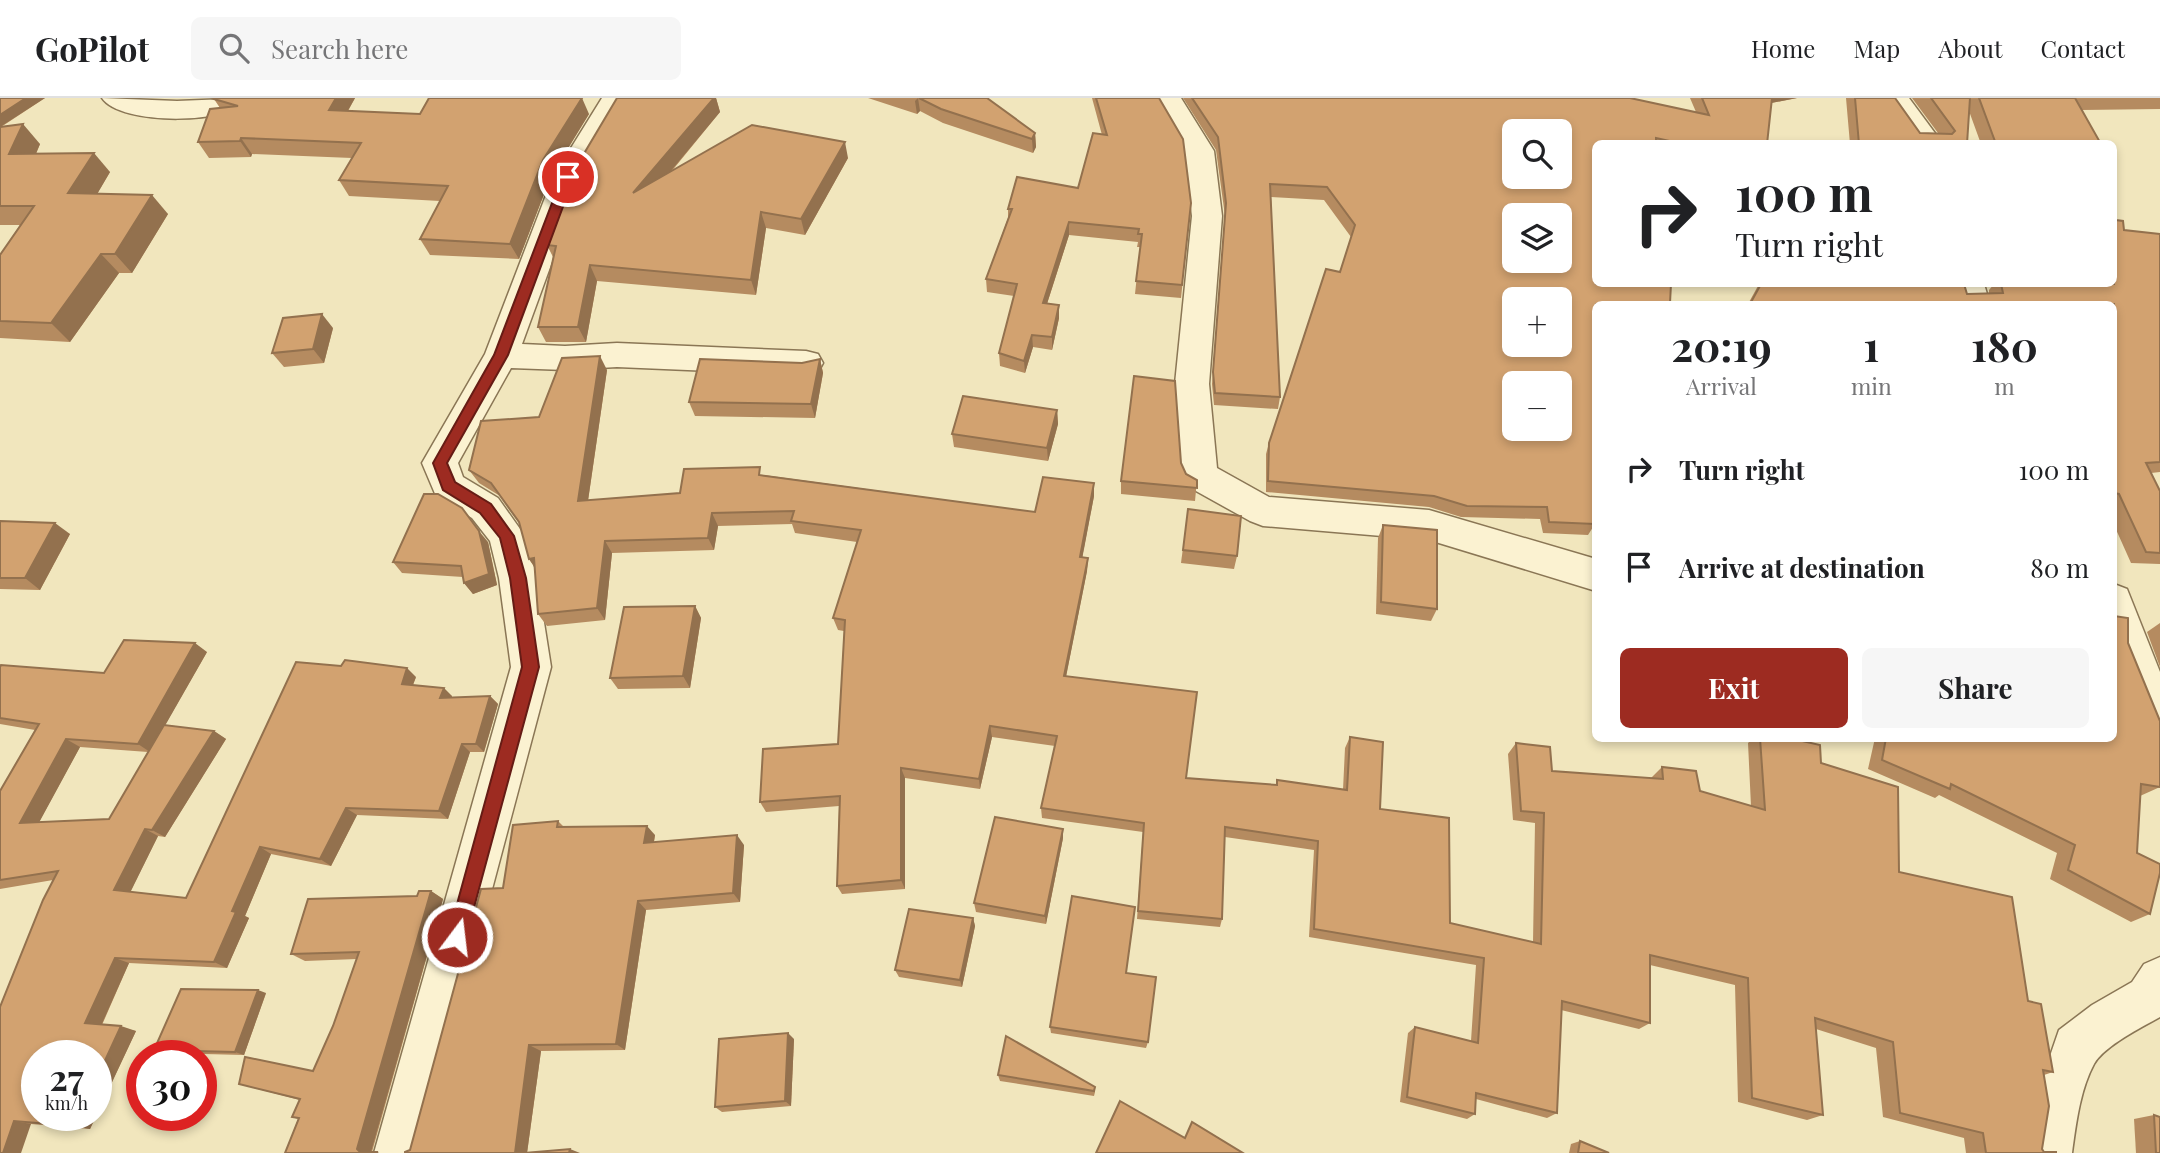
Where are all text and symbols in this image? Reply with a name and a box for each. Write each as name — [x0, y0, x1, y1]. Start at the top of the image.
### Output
search box — [191, 17, 681, 80]
text: GoPilot — [35, 26, 149, 70]
icon: search — [215, 29, 253, 67]
text: Search here — [271, 31, 408, 66]
text: Home — [1751, 32, 1815, 64]
text: Map — [1853, 32, 1900, 64]
text: About — [1938, 32, 2002, 64]
text: Contact — [2040, 32, 2125, 64]
map controls — [1502, 119, 1572, 441]
button: search — [1502, 119, 1572, 189]
pin — [538, 147, 598, 207]
icon: arrive — [549, 158, 587, 196]
text: 100 m — [1735, 159, 1873, 224]
icon: right — [1620, 168, 1711, 259]
button: layers — [1502, 203, 1572, 273]
text: Turn right — [1735, 222, 1883, 265]
button: + — [1502, 287, 1572, 357]
text: 20:19 — [1671, 317, 1772, 373]
text: 1 — [1863, 317, 1879, 373]
text: 180 — [1971, 317, 2038, 373]
text: Arrival — [1686, 370, 1757, 401]
text: min — [1851, 370, 1892, 401]
text: m — [1994, 370, 2015, 401]
button: − — [1502, 371, 1572, 441]
icon: right — [1620, 450, 1658, 488]
text: Turn right — [1679, 452, 1805, 487]
text: 100 m — [2019, 452, 2089, 487]
icon: arrive — [1620, 548, 1658, 586]
text: Arrive at destination — [1679, 550, 1925, 585]
text: 80 m — [2030, 550, 2089, 585]
button: Exit — [1620, 648, 1848, 728]
button: Share — [1862, 648, 2089, 728]
position arrow — [420, 900, 494, 974]
speed limit sign: 30 — [126, 1040, 217, 1131]
text: 27 — [49, 1053, 84, 1100]
text: km/h — [45, 1091, 88, 1115]

